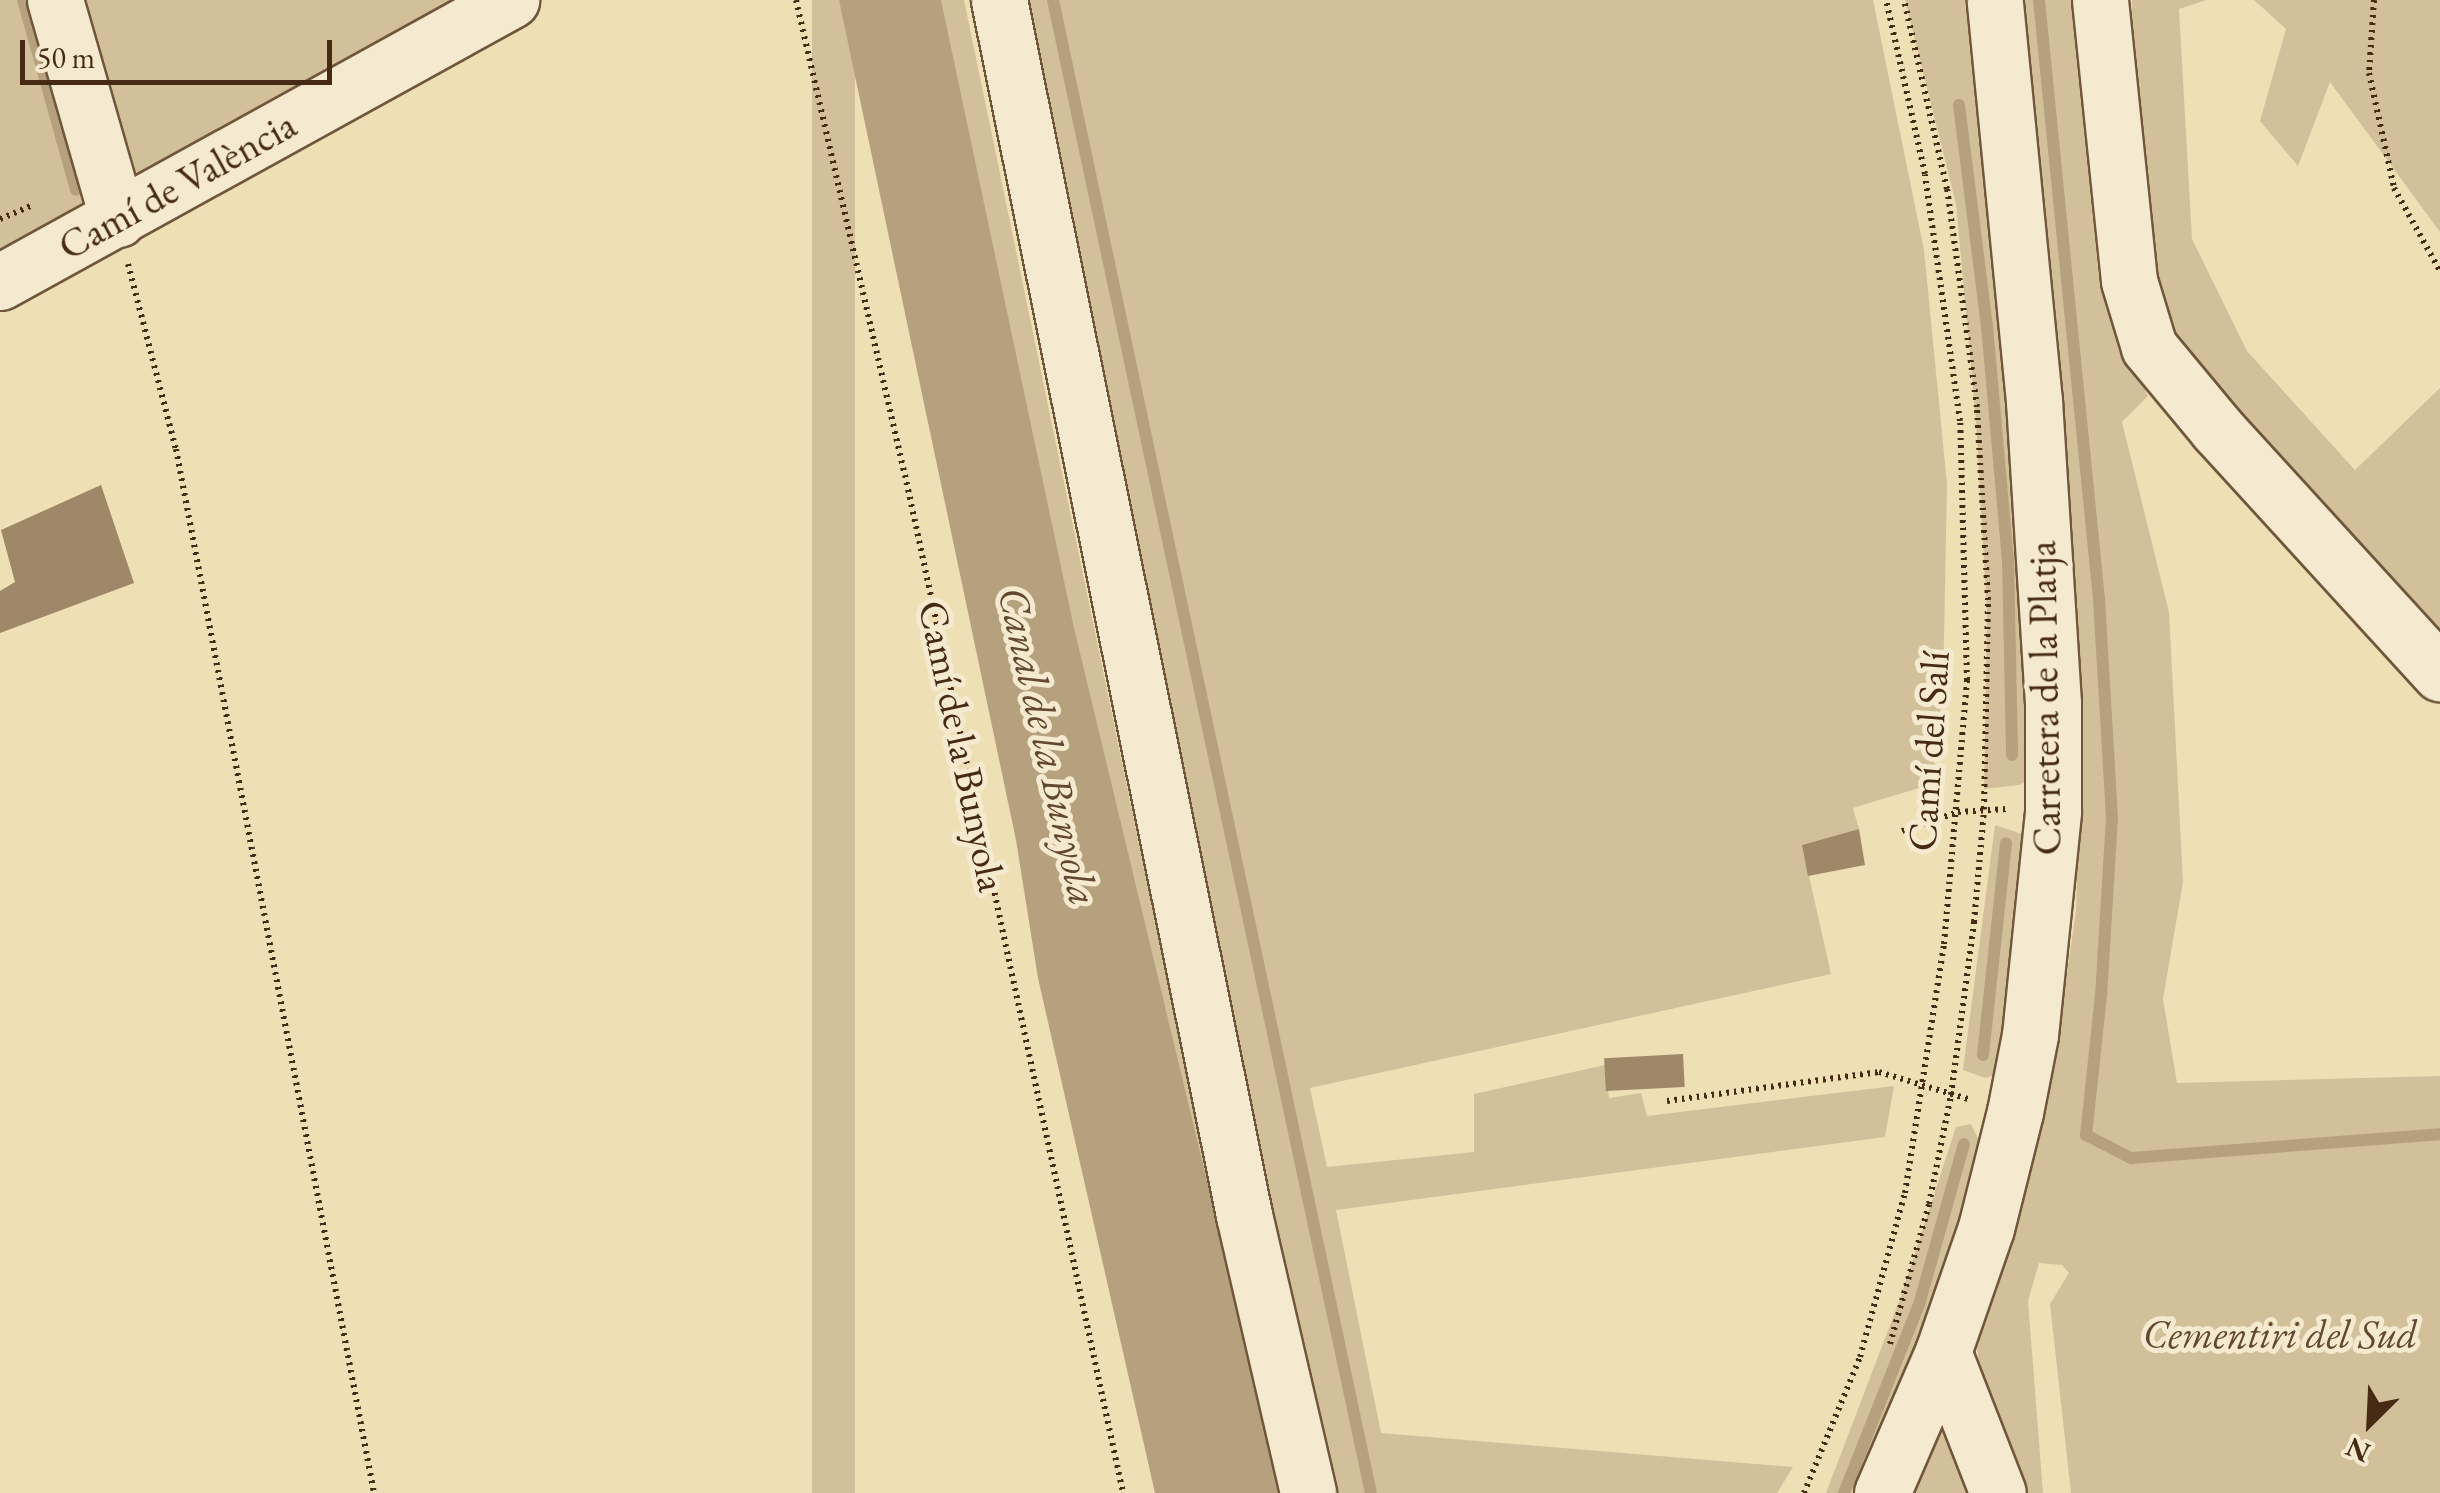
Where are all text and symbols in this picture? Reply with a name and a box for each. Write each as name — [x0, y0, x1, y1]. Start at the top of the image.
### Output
scale bar — [25, 20, 338, 82]
text: 50 m — [37, 38, 95, 77]
street label: Camí de València — [50, 100, 304, 270]
street label: Carretera de la Platja — [2017, 540, 2071, 856]
water label: Canal de la Bunyola — [987, 582, 1109, 910]
street label: Camí de la Bunyola — [909, 596, 1017, 896]
street label: Camí del Salí — [1897, 649, 1959, 853]
park label: Cementiri del Sud — [2143, 1310, 2417, 1358]
north arrow — [2320, 1373, 2420, 1473]
text: N — [2340, 1429, 2375, 1471]

